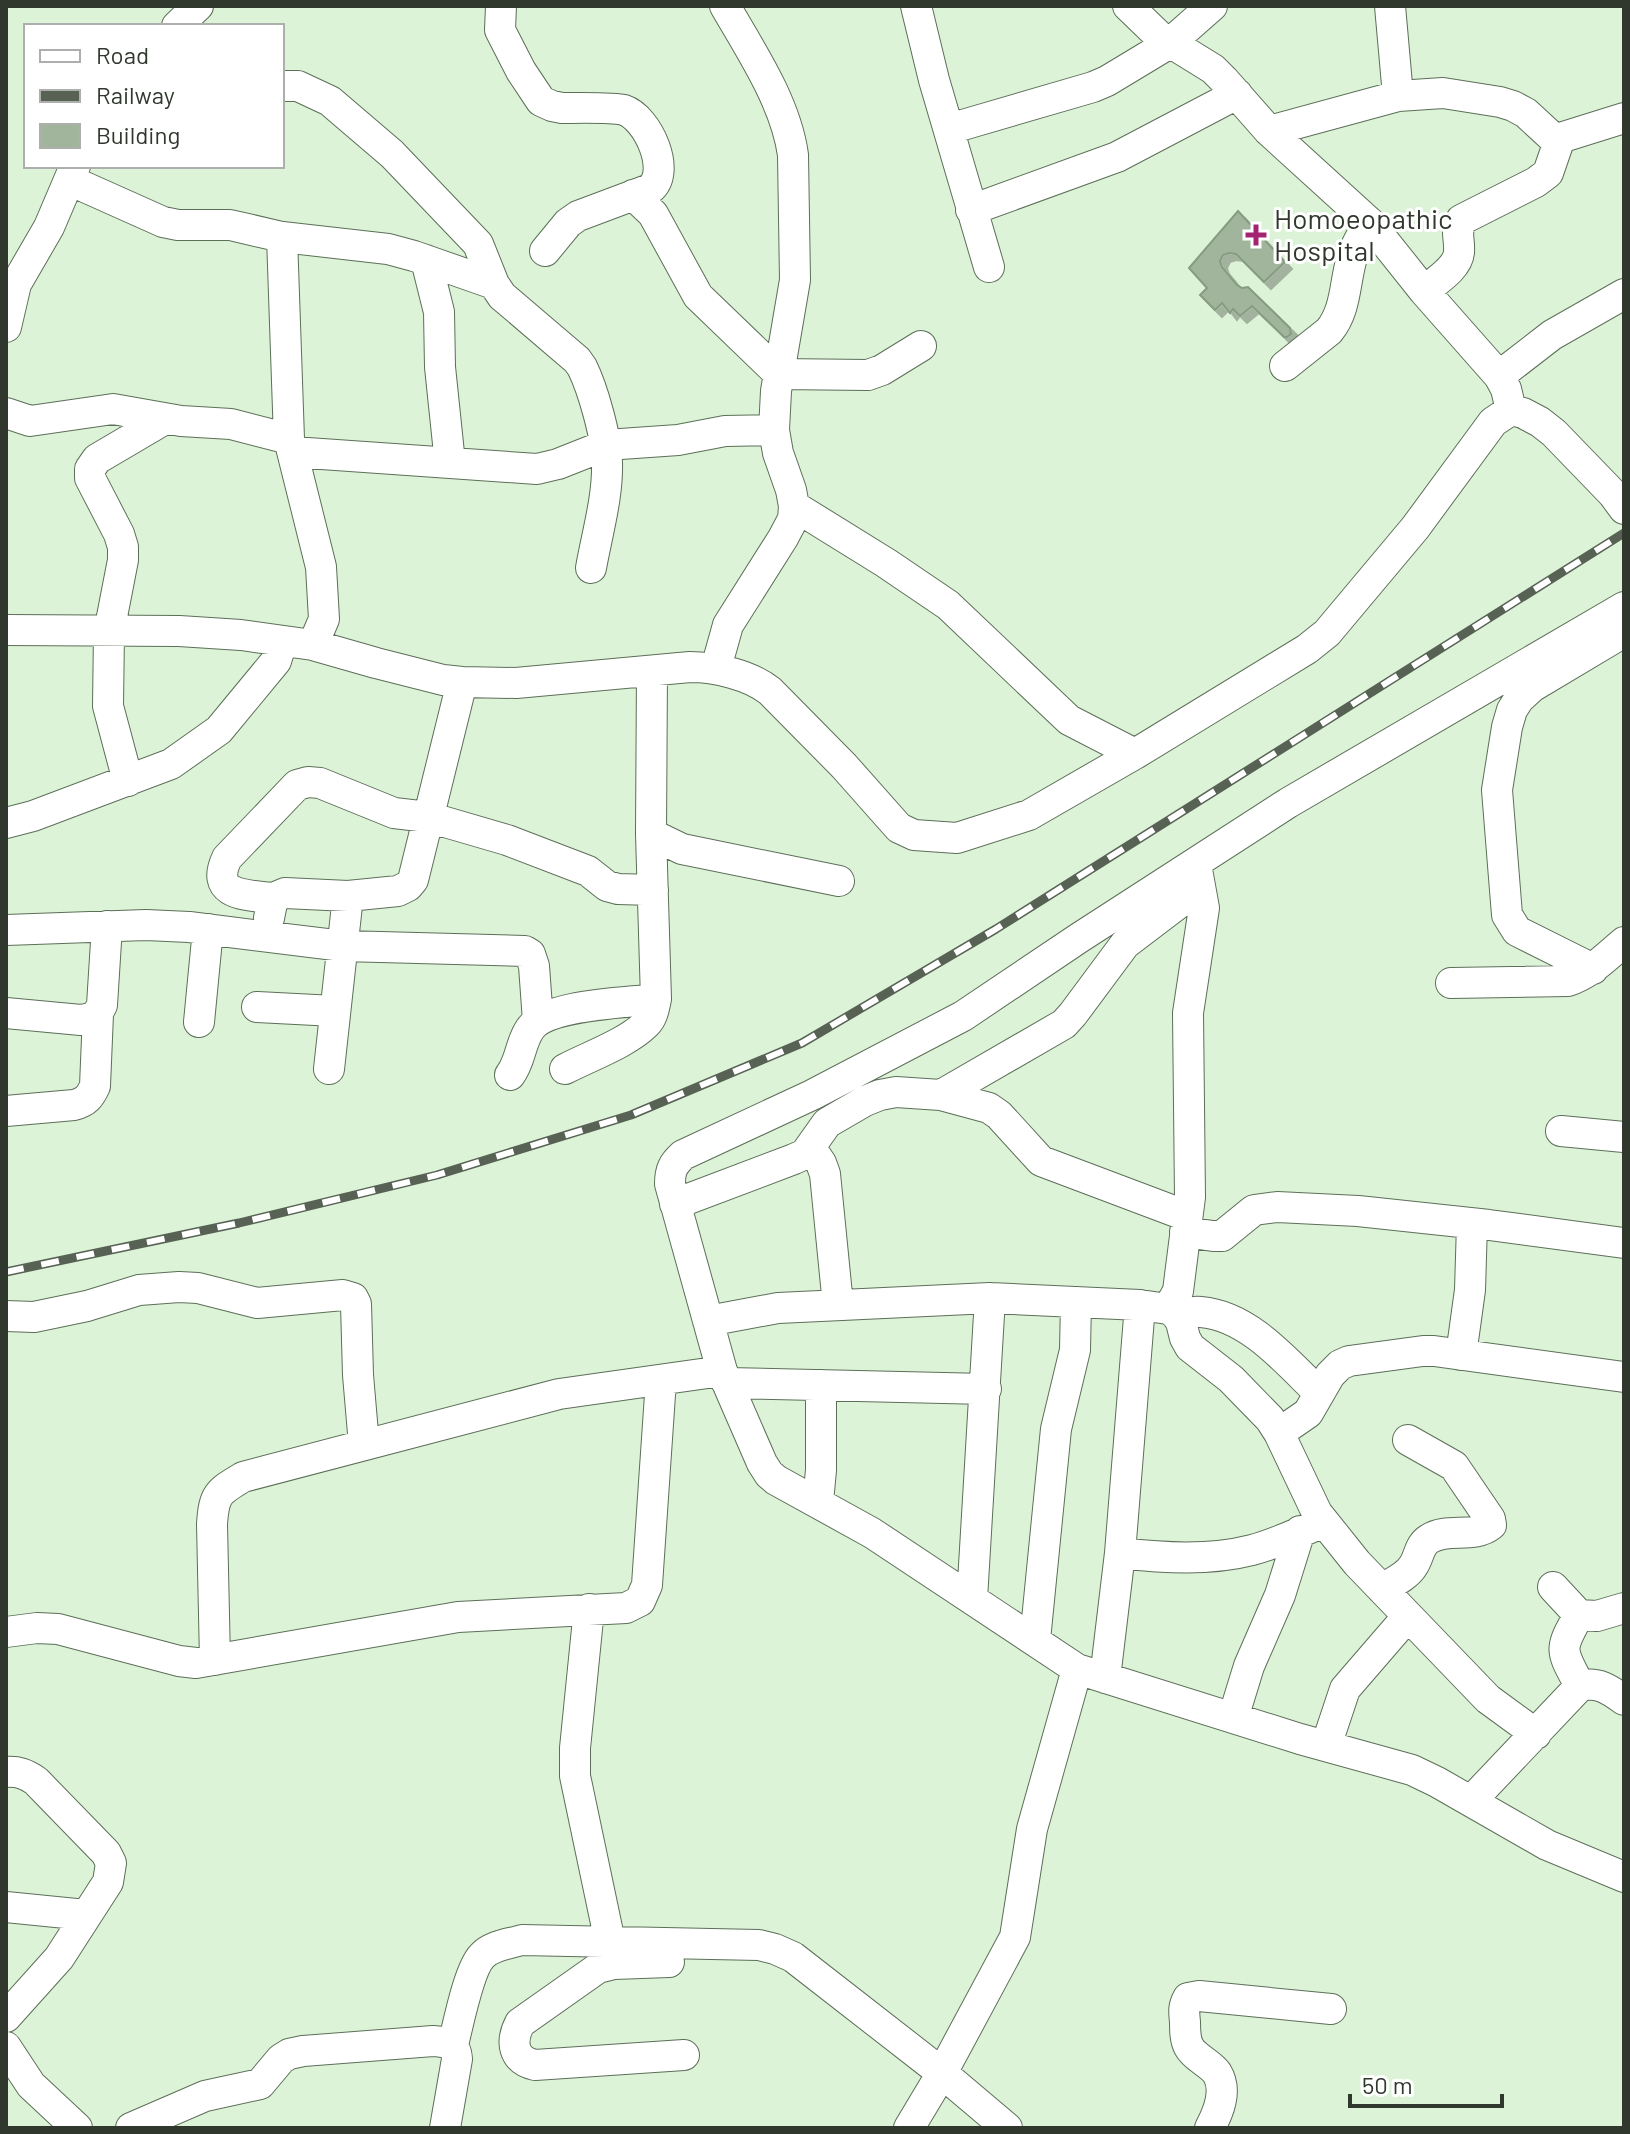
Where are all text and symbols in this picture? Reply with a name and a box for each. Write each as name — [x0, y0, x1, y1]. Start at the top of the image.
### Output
legend — [24, 24, 284, 168]
text: Road — [96, 40, 149, 69]
text: Railway — [96, 80, 175, 109]
text: Building — [96, 120, 180, 149]
place label: Homoeopathic Hospital — [1274, 201, 1453, 267]
marker: Homoeopathic Hospital — [1245, 224, 1267, 246]
scale bar — [1350, 2058, 1502, 2108]
text: 50 m — [1362, 2070, 1413, 2099]

